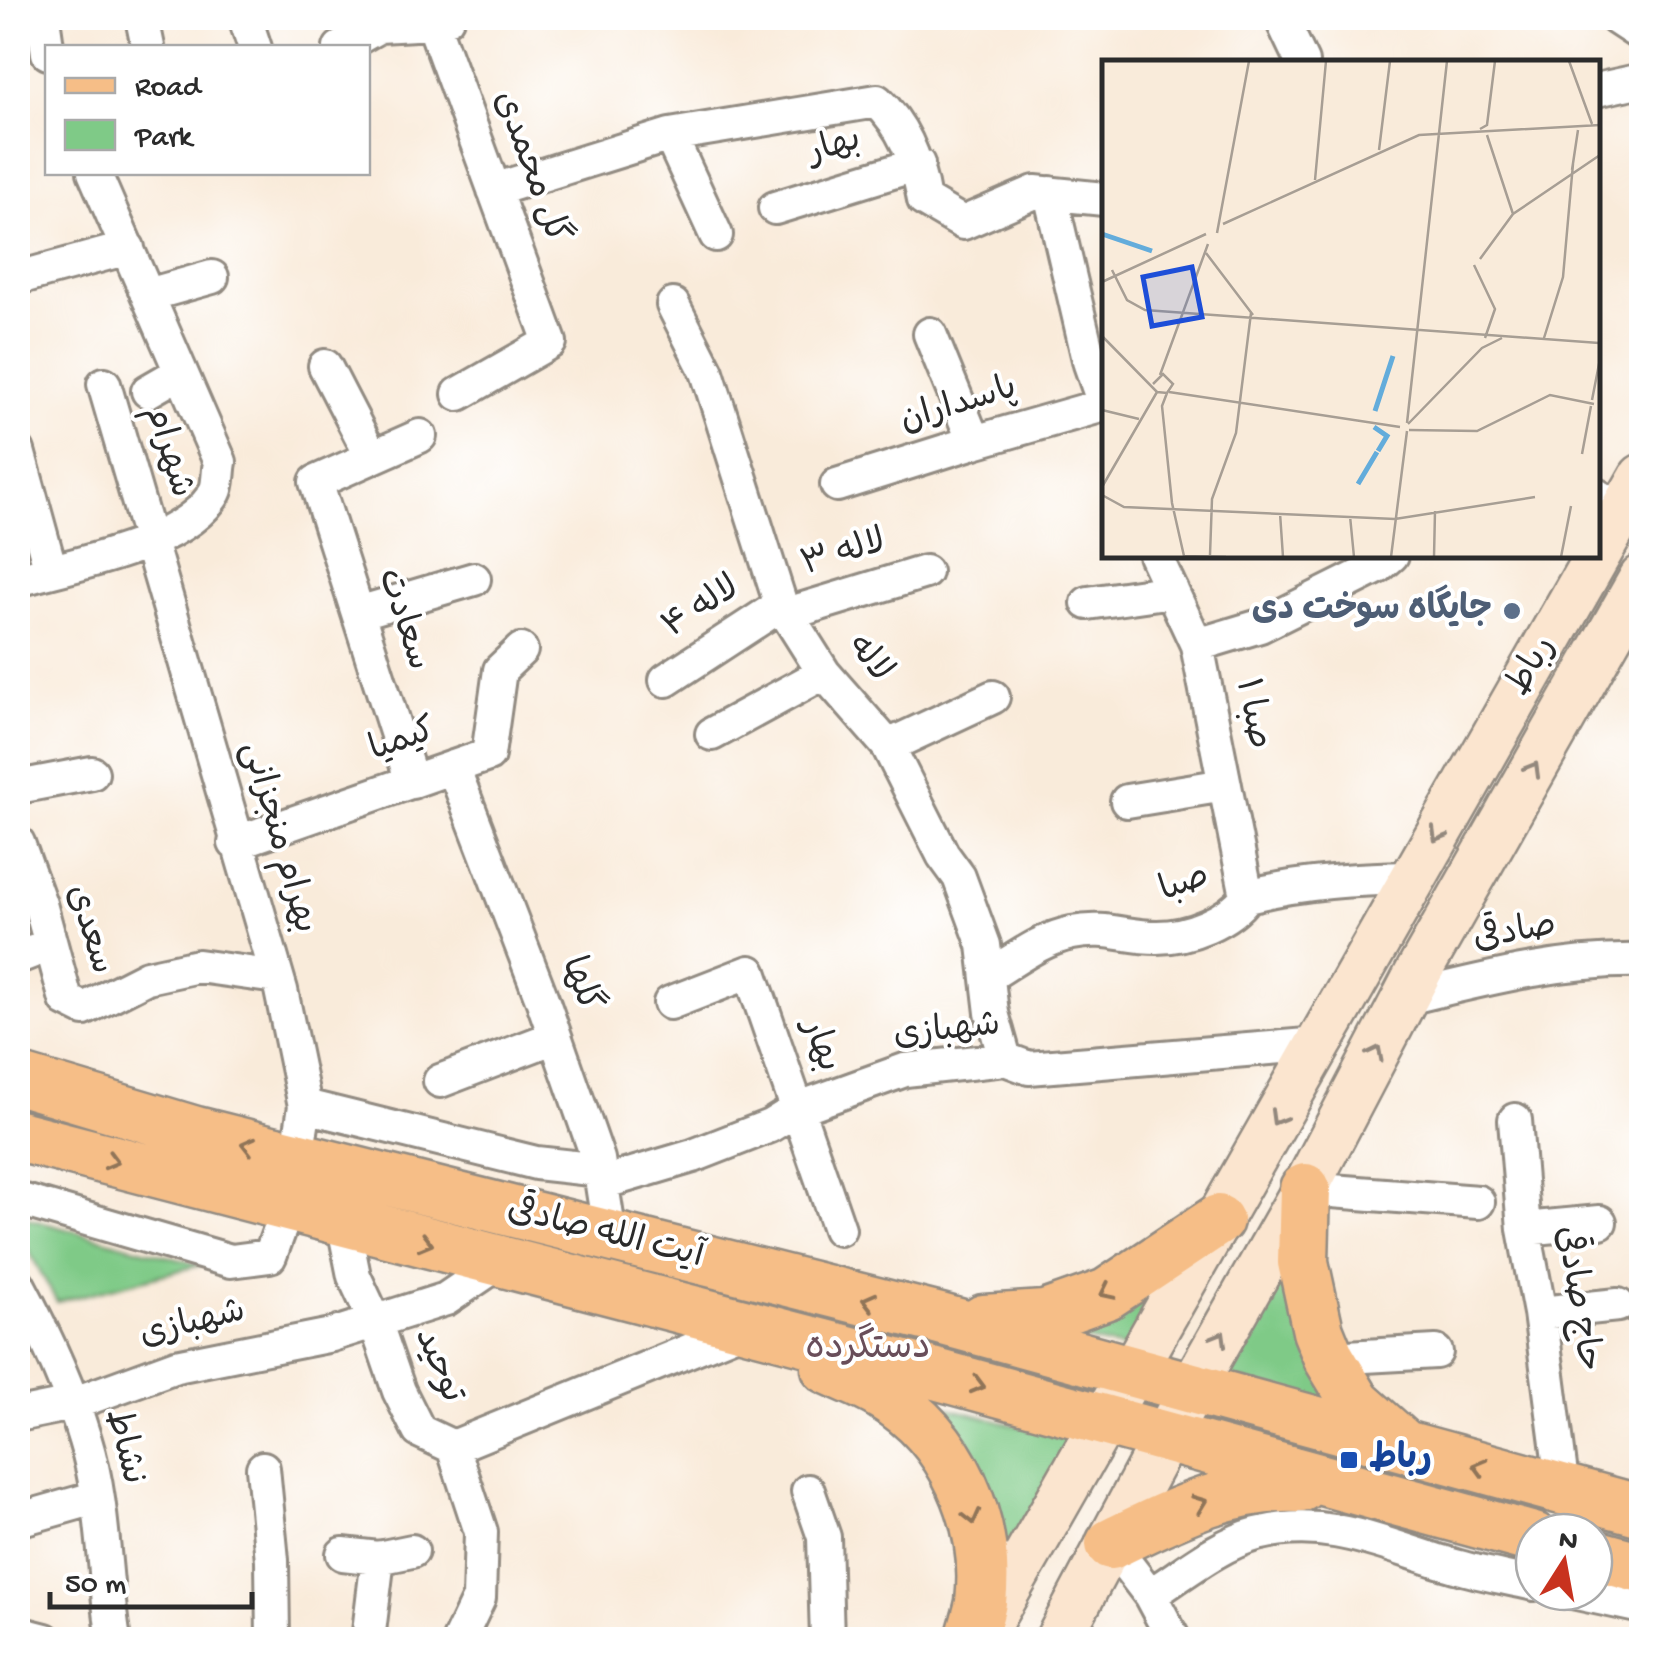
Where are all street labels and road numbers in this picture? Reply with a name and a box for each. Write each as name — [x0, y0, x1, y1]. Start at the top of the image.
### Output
street label: گل محمدی — [482, 84, 580, 250]
street label: بهار — [801, 121, 866, 176]
street label: پاسداران — [896, 369, 1022, 443]
street label: شهرام — [133, 401, 200, 503]
street label: لاله ۳ — [797, 523, 891, 587]
street label: سعادت — [366, 564, 438, 676]
street label: لاله ۴ — [656, 569, 748, 649]
street label: لاله — [837, 628, 899, 692]
street label: رباط — [1500, 630, 1566, 704]
street label: صبا ۱ — [1224, 675, 1278, 753]
street label: کیمیا — [364, 712, 442, 772]
street label: بهرام منجزانی — [229, 738, 324, 939]
street label: صبا — [1155, 857, 1215, 913]
street label: سعدی — [55, 880, 121, 980]
street label: صادقی — [1469, 900, 1560, 961]
street label: گلها — [550, 950, 612, 1018]
street label: شهبازی — [892, 1006, 1002, 1058]
street label: بهار — [790, 1011, 847, 1078]
street label: آیت الله صادقی — [503, 1184, 710, 1280]
street label: حاج صادقی — [1544, 1222, 1615, 1375]
street label: شهبازی — [136, 1292, 250, 1358]
street label: توحید — [403, 1322, 471, 1410]
street label: نشاط — [94, 1405, 152, 1489]

